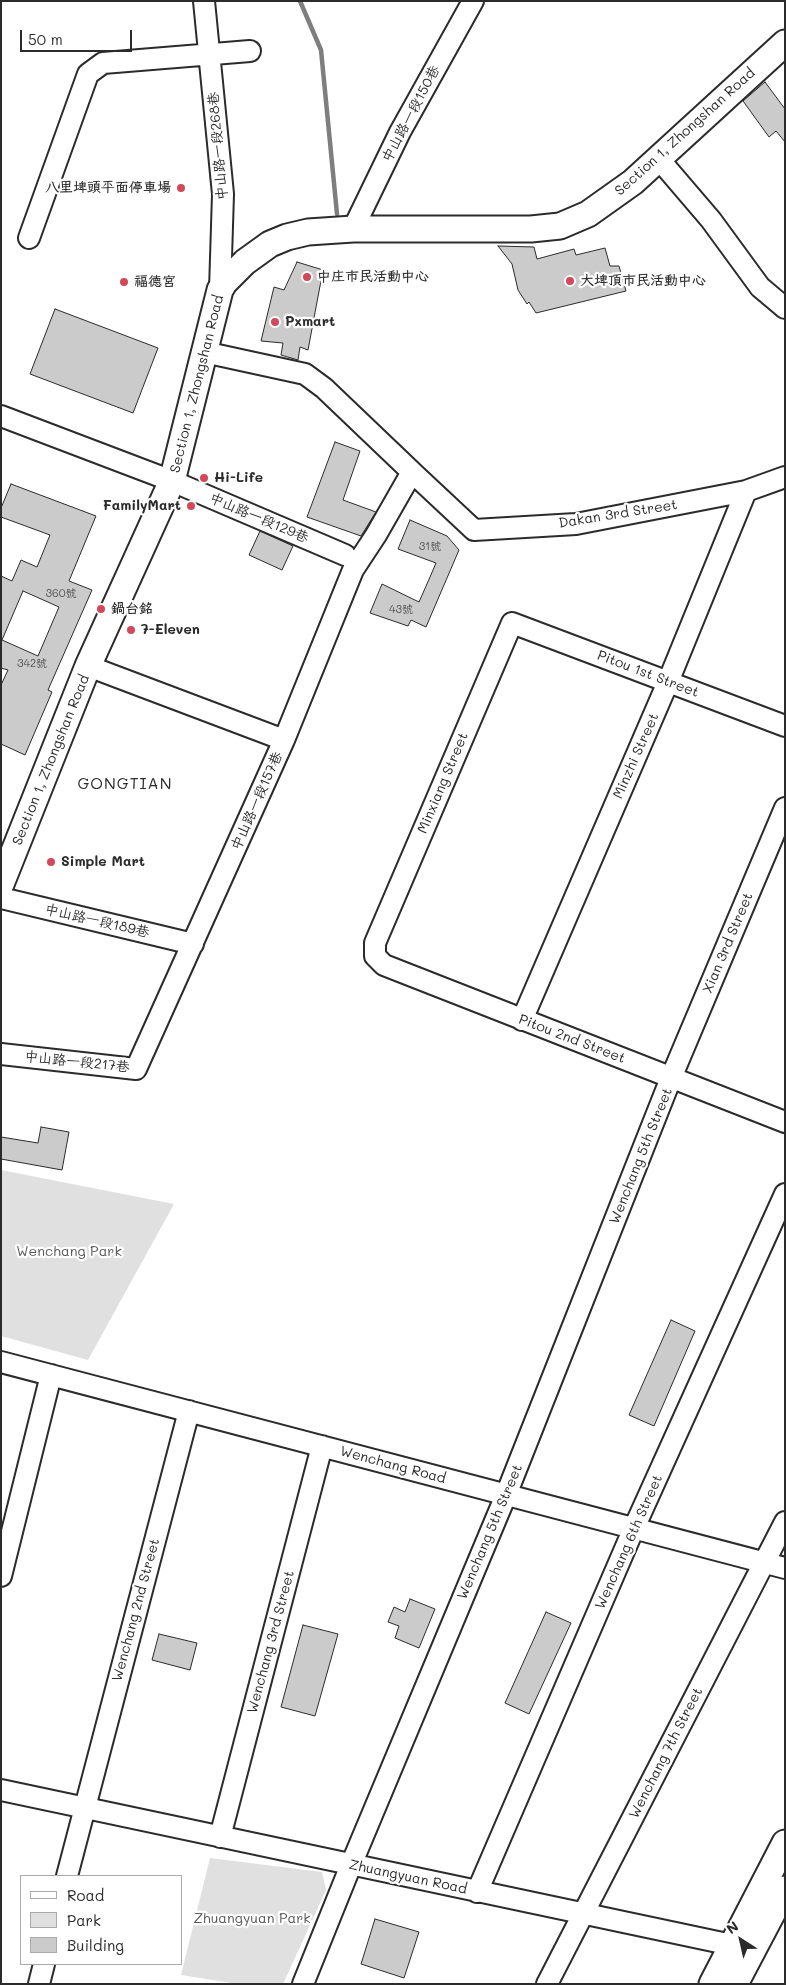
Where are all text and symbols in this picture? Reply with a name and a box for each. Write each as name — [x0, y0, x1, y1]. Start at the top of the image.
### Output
scale bar — [22, 20, 135, 52]
text: 50 m — [28, 29, 63, 49]
street label: 中山路一段150巷 — [378, 63, 444, 165]
street label: Section 1, Zhongshan Road — [611, 65, 759, 199]
street label: 中山路一段268巷 — [205, 91, 231, 201]
place label: 八里埤頭平面停車場 — [45, 180, 171, 196]
marker: 八里埤頭平面停車場 — [175, 182, 187, 194]
place label: 中庄市民活動中心 — [317, 269, 429, 285]
marker: 中庄市民活動中心 — [301, 271, 313, 283]
place label: 大埤頂市民活動中心 — [580, 273, 706, 289]
place label: 福德宮 — [134, 274, 176, 290]
marker: 大埤頂市民活動中心 — [564, 275, 576, 287]
marker: 福德宮 — [118, 276, 130, 288]
street label: Section 1, Zhongshan Road — [167, 293, 227, 475]
place label: Pxmart — [285, 314, 335, 330]
marker: Pxmart — [269, 316, 281, 328]
place label: Hi-Life — [214, 470, 263, 486]
marker: Hi-Life — [198, 472, 210, 484]
street label: 中山路一段129巷 — [207, 489, 311, 547]
street label: Dakan 3rd Street — [557, 496, 679, 532]
place label: FamilyMart — [103, 498, 181, 514]
marker: FamilyMart — [185, 500, 197, 512]
house number: 31號 — [419, 540, 441, 554]
house number: 360號 — [46, 587, 76, 601]
place label: 鍋台銘 — [111, 601, 153, 617]
marker: 鍋台銘 — [95, 603, 107, 615]
house number: 43號 — [389, 603, 413, 617]
place label: 7-Eleven — [141, 622, 200, 638]
marker: 7-Eleven — [125, 624, 137, 636]
street label: Pitou 1st Street — [595, 647, 701, 701]
house number: 342號 — [17, 657, 47, 671]
street label: Section 1, Zhongshan Road — [9, 672, 93, 848]
street label: Minzhi Street — [610, 710, 662, 802]
street label: Minxiang Street — [414, 730, 472, 836]
street label: 中山路一段157巷 — [228, 749, 286, 853]
district label: GONGTIAN — [77, 774, 173, 794]
place label: Simple Mart — [61, 854, 145, 870]
marker: Simple Mart — [45, 856, 57, 868]
street label: Xian 3rd Street — [699, 890, 757, 996]
street label: 中山路一段189巷 — [43, 901, 151, 941]
street label: Pitou 2nd Street — [516, 1011, 628, 1067]
street label: 中山路一段217巷 — [23, 1048, 131, 1076]
street label: Wenchang 5th Street — [606, 1086, 676, 1226]
park label: Wenchang Park — [16, 1244, 122, 1260]
street label: Wenchang Road — [338, 1443, 448, 1487]
street label: Wenchang 5th Street — [454, 1462, 526, 1602]
street label: Wenchang 6th Street — [592, 1472, 666, 1612]
street label: Wenchang 2nd Street — [109, 1537, 163, 1683]
street label: Wenchang 3rd Street — [244, 1569, 298, 1715]
street label: Wenchang 7th Street — [626, 1685, 706, 1821]
street label: Zhuangyuan Road — [347, 1856, 469, 1898]
legend — [20, 1875, 182, 1965]
text: Road — [67, 1885, 104, 1905]
text: Park — [67, 1910, 101, 1930]
park label: Zhuangyuan Park — [193, 1911, 311, 1927]
north arrow — [716, 1915, 766, 1965]
text: N — [722, 1916, 742, 1938]
text: Building — [67, 1935, 124, 1955]

